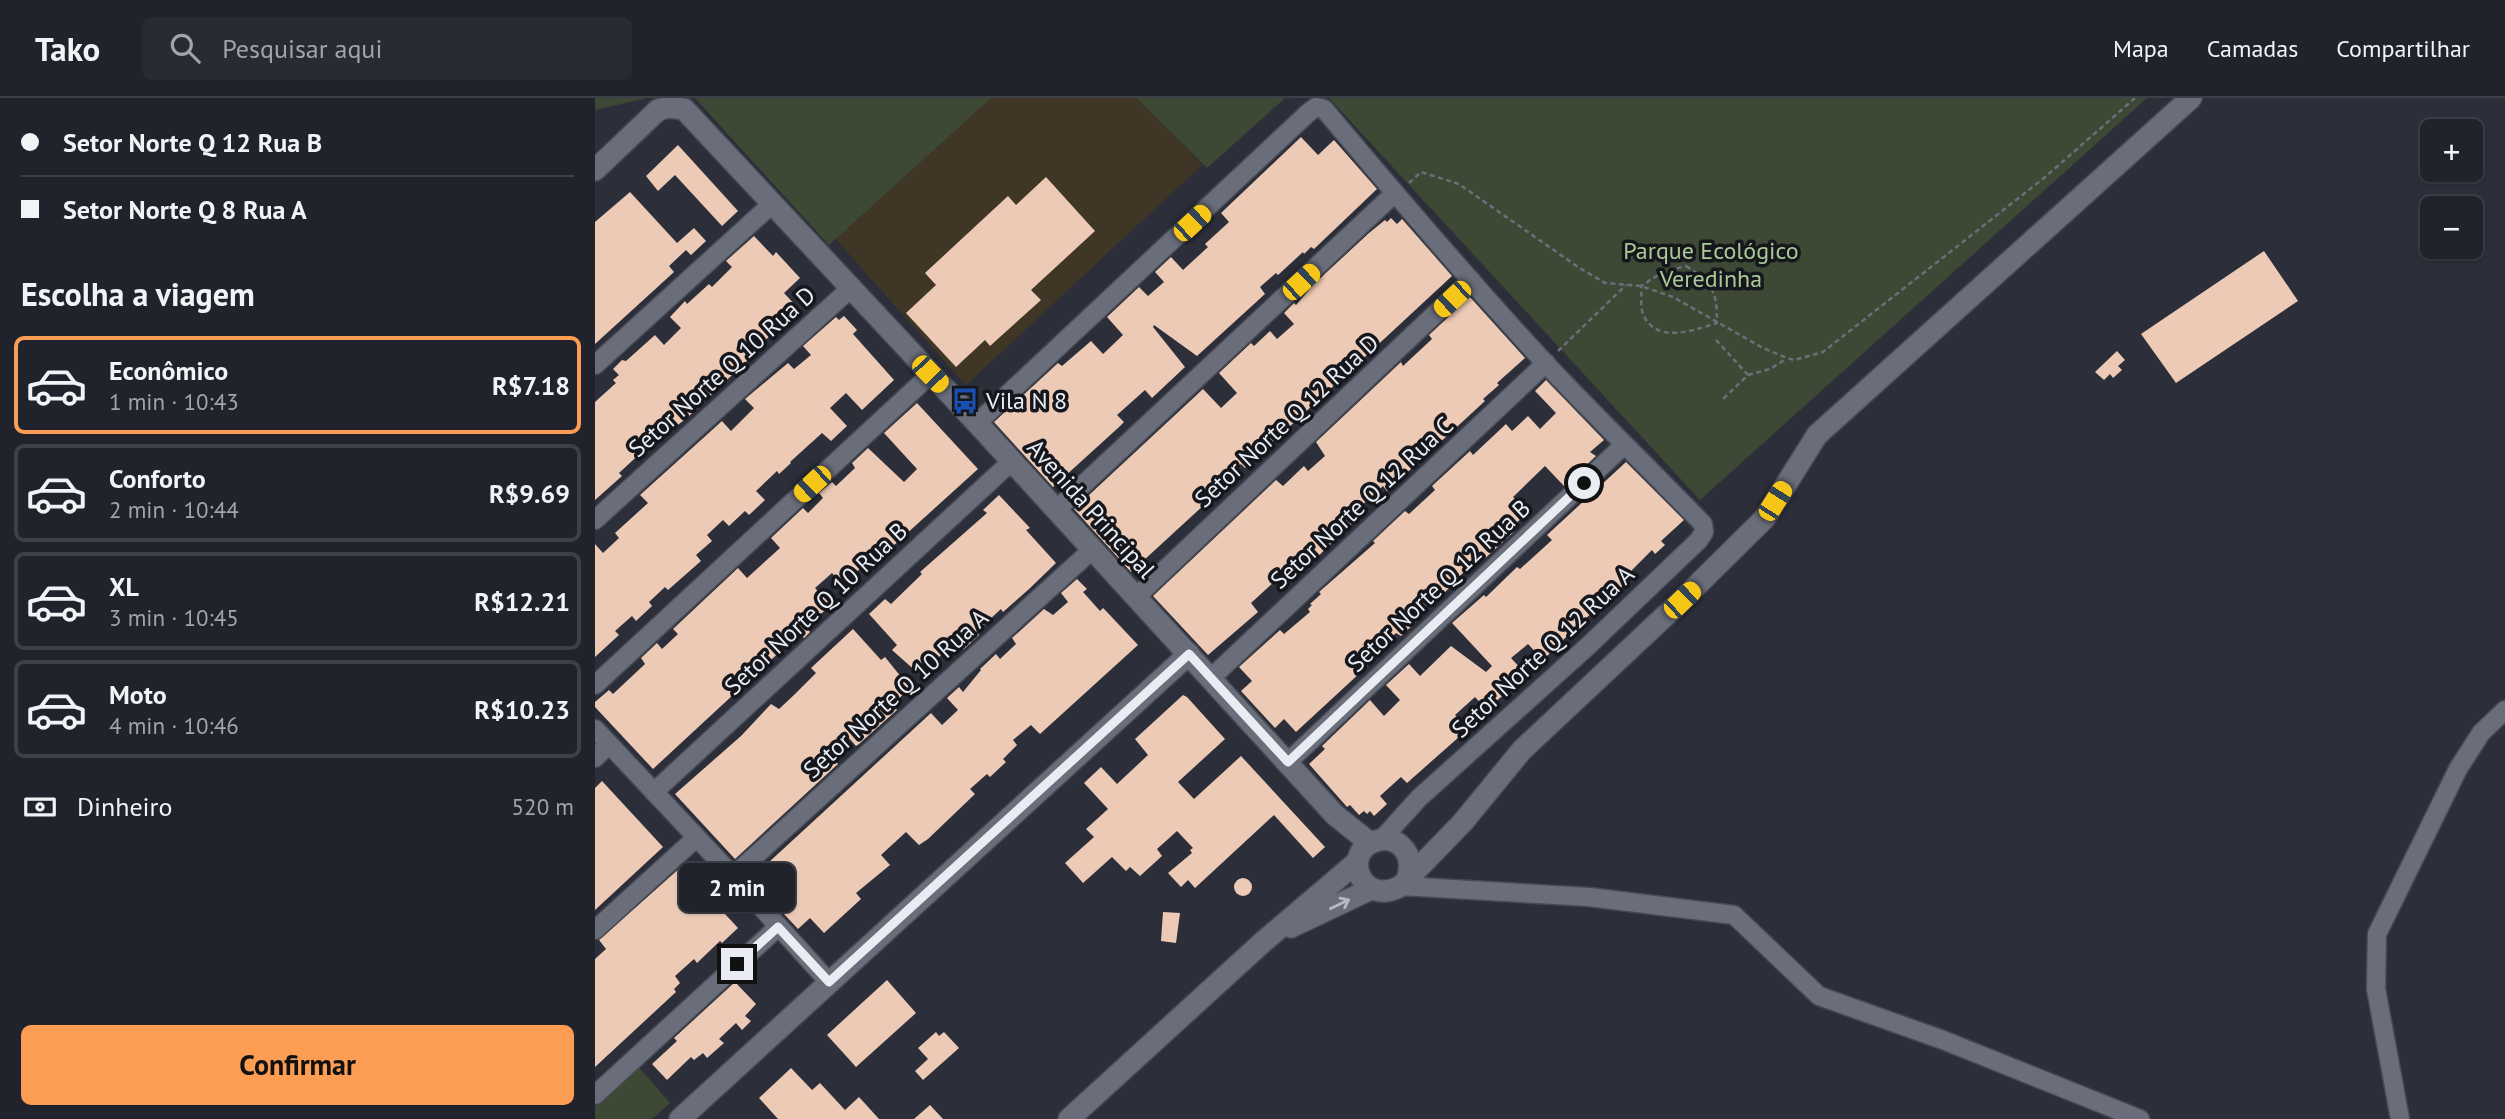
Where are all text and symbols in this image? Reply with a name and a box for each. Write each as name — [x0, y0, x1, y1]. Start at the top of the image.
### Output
search box — [142, 17, 632, 80]
text: Tako — [35, 27, 100, 70]
icon: search — [166, 29, 204, 67]
text: Pesquisar aqui — [222, 32, 382, 65]
text: Mapa — [2113, 33, 2169, 64]
text: Camadas — [2207, 33, 2298, 64]
text: Compartilhar — [2336, 33, 2470, 64]
map controls — [2420, 119, 2483, 259]
button: + — [2420, 119, 2483, 182]
text: Setor Norte Q 12 Rua B — [63, 126, 322, 159]
text: Setor Norte Q 8 Rua A — [63, 193, 307, 226]
button: − — [2420, 196, 2483, 259]
car — [1170, 201, 1215, 245]
park label: Parque Ecológico Veredinha — [1623, 235, 1799, 294]
car — [1279, 260, 1324, 304]
text: Escolha a viagem — [21, 273, 255, 315]
car — [1430, 277, 1475, 321]
street label: Setor Norte Q 10 Rua D — [622, 279, 822, 464]
street label: Setor Norte Q 12 Rua D — [1188, 327, 1385, 514]
car — [908, 352, 953, 396]
icon: car — [25, 354, 88, 417]
text: Econômico — [109, 354, 228, 387]
text: R$7.18 — [492, 369, 570, 402]
place label: Vila N 8 — [985, 385, 1067, 416]
bus stop icon: Vila N 8 — [950, 386, 980, 416]
text: 1 min · 10:43 — [109, 387, 239, 416]
street label: Setor Norte Q 12 Rua C — [1264, 410, 1460, 595]
street label: Avenida Principal — [1021, 433, 1162, 585]
icon: car — [25, 462, 88, 525]
text: Conforto — [109, 462, 206, 495]
car — [790, 462, 835, 506]
route start — [1568, 467, 1600, 499]
text: R$9.69 — [489, 477, 570, 510]
car — [1755, 478, 1796, 524]
street label: Setor Norte Q 12 Rua B — [1341, 493, 1537, 679]
text: 2 min · 10:44 — [109, 495, 239, 524]
street label: Setor Norte Q 10 Rua B — [718, 516, 914, 702]
street label: Setor Norte Q 12 Rua A — [1445, 559, 1640, 744]
icon: car — [25, 570, 88, 633]
text: XL — [109, 570, 139, 603]
car — [1660, 578, 1705, 622]
text: R$12.21 — [474, 585, 570, 618]
street label: Setor Norte Q 10 Rua A — [797, 602, 995, 785]
text: 3 min · 10:45 — [109, 603, 239, 632]
icon: car — [25, 678, 88, 741]
text: Moto — [109, 678, 167, 711]
text: R$10.23 — [474, 693, 570, 726]
text: 4 min · 10:46 — [109, 711, 239, 740]
icon: cash — [21, 788, 59, 826]
text: Dinheiro — [77, 790, 172, 823]
text: 520 m — [512, 792, 574, 821]
callout: 2 min — [679, 862, 795, 912]
text: 2 min — [709, 873, 765, 902]
one-way arrow — [1329, 897, 1350, 910]
route end — [721, 948, 753, 980]
button: Confirmar — [21, 1025, 574, 1105]

